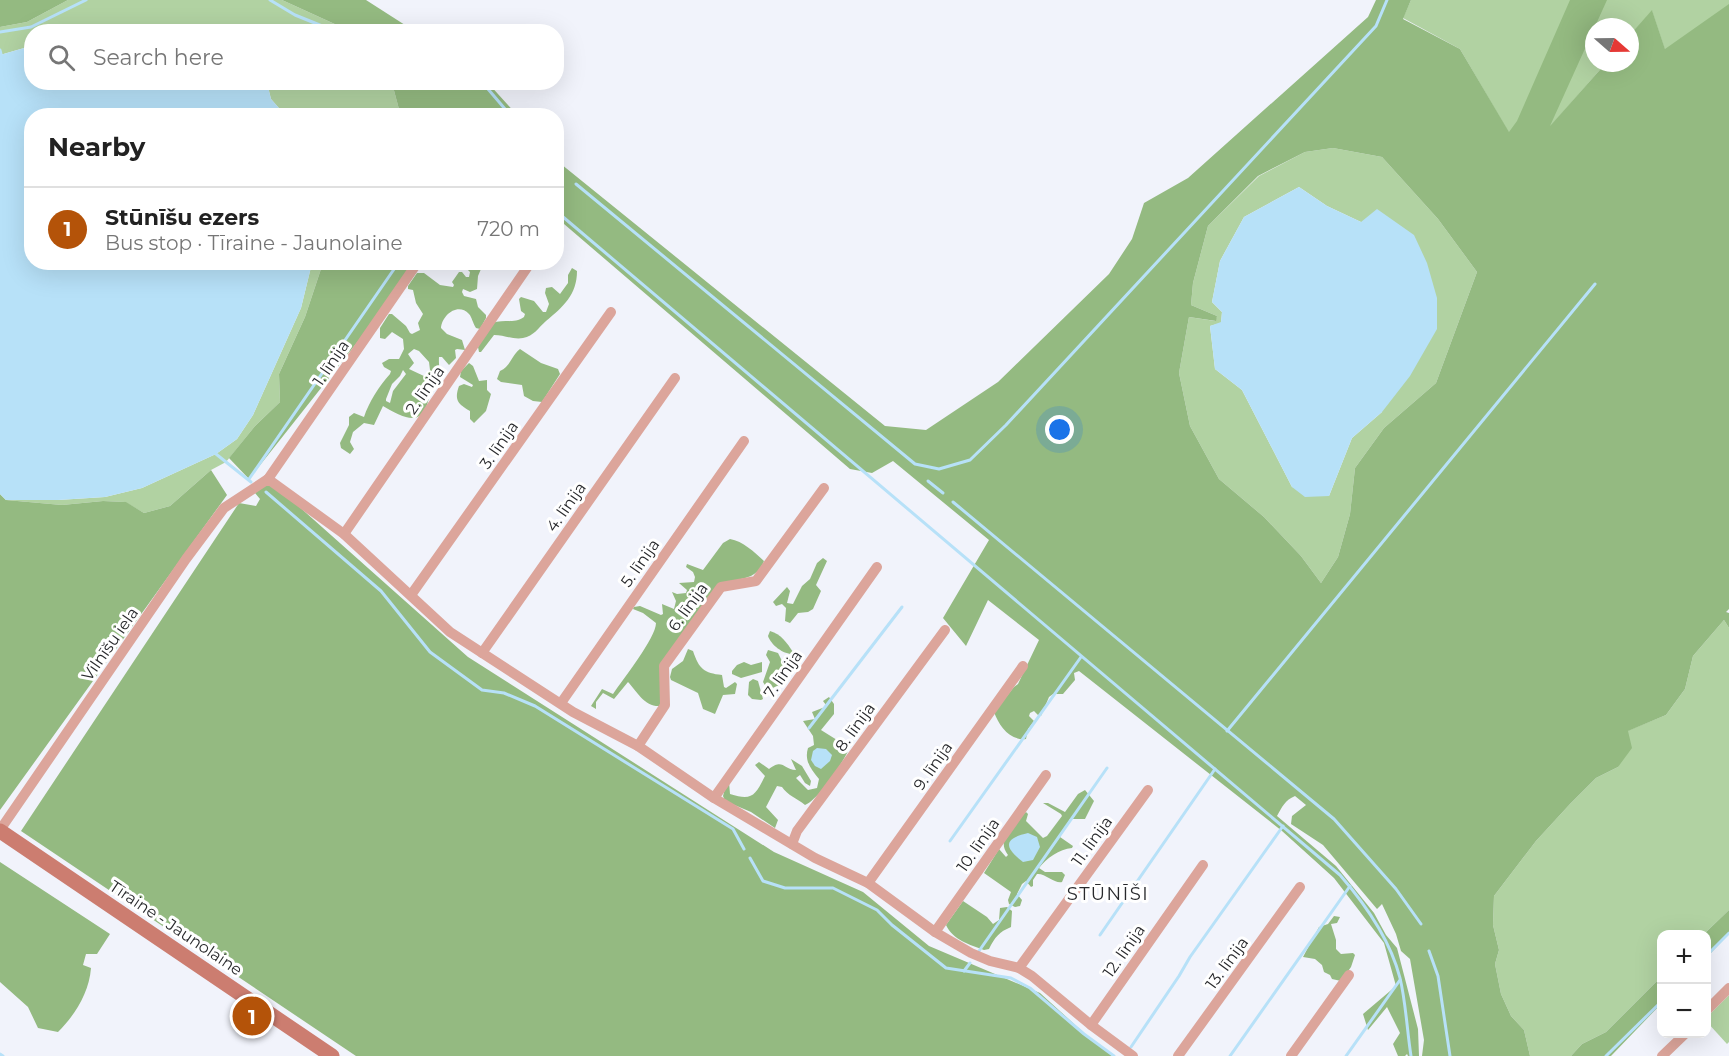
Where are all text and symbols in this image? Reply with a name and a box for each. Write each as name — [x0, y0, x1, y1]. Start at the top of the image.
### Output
north arrow — [1585, 18, 1639, 72]
search box — [24, 24, 564, 90]
icon: search — [45, 41, 78, 74]
text: Search here — [93, 44, 224, 71]
text: Nearby — [48, 131, 145, 163]
text: Stūnīšu ezers — [105, 204, 259, 231]
text: 1 — [64, 217, 71, 241]
text: 720 m — [477, 217, 540, 241]
text: Bus stop · Tīraine - Jaunolaine — [105, 231, 403, 255]
street label: 1. līnija — [309, 337, 353, 389]
street label: 2. līnija — [402, 362, 448, 418]
your location — [1045, 415, 1074, 444]
street label: 3. līnija — [476, 417, 522, 473]
street label: 4. līnija — [542, 479, 590, 535]
street label: 5. līnija — [617, 535, 663, 591]
street label: 6. līnija — [664, 579, 712, 635]
street label: Vilnīšu iela — [78, 604, 142, 684]
street label: 7. līnija — [760, 647, 806, 701]
street label: 8. līnija — [831, 699, 879, 755]
street label: 9. līnija — [910, 738, 956, 794]
street label: 11. līnija — [1068, 812, 1116, 870]
street label: 10. līnija — [953, 814, 1003, 876]
street label: Tīraine - Jaunolaine — [106, 876, 246, 980]
district label: STŪNĪŠI — [1067, 883, 1149, 905]
street label: 12. līnija — [1099, 921, 1149, 981]
map controls — [1657, 930, 1711, 1038]
button: + — [1657, 930, 1711, 984]
street label: 13. līnija — [1202, 933, 1252, 993]
button: − — [1657, 984, 1711, 1038]
pin: 1 — [232, 994, 272, 1038]

